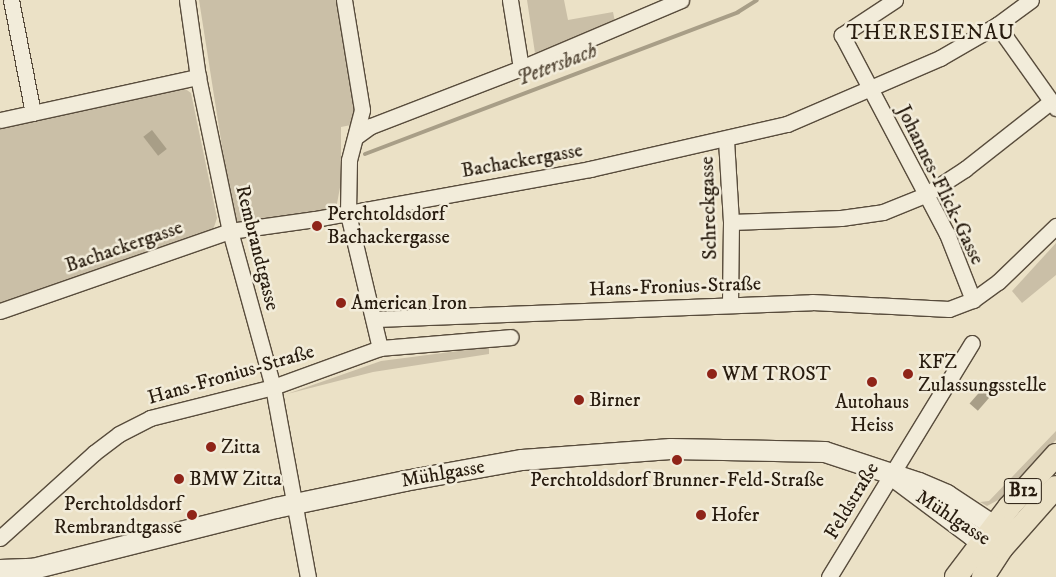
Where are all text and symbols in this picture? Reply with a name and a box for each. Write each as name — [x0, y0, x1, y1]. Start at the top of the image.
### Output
district label: THERESIENAU — [845, 20, 1017, 46]
water label: Petersbach — [513, 38, 601, 92]
street label: Johannes-Flick-Gasse — [891, 101, 989, 269]
street label: Bachackergasse — [460, 139, 584, 183]
street label: Schreckgasse — [695, 156, 723, 260]
street label: Rembrandtgasse — [230, 183, 284, 313]
place label: Perchtoldsdorf Bachackergasse — [327, 203, 450, 250]
street label: Bachackergasse — [62, 216, 186, 278]
marker: Perchtoldsdorf Bachackergasse — [311, 220, 323, 232]
street label: Hans-Fronius-Straße — [589, 272, 761, 302]
place label: American Iron — [351, 291, 467, 315]
marker: American Iron — [335, 297, 347, 309]
street label: Hans-Fronius-Straße — [145, 340, 317, 410]
place label: KFZ Zulassungsstelle — [918, 350, 1046, 397]
place label: WM TROST — [722, 362, 831, 386]
marker: WM TROST — [706, 368, 718, 380]
marker: KFZ Zulassungsstelle — [902, 368, 914, 380]
marker: Autohaus Heiss — [866, 376, 878, 388]
place label: Birner — [589, 388, 640, 412]
place label: Autohaus Heiss — [835, 390, 909, 437]
marker: Birner — [573, 394, 585, 406]
place label: Zitta — [221, 435, 260, 459]
marker: Zitta — [205, 441, 217, 453]
marker: Perchtoldsdorf Brunner-Feld-Straße — [671, 454, 683, 466]
street label: Mühlgasse — [400, 455, 486, 493]
street label: Feldstraße — [820, 458, 884, 544]
place label: BMW Zitta — [189, 467, 282, 491]
place label: Perchtoldsdorf Brunner-Feld-Straße — [530, 468, 824, 492]
marker: BMW Zitta — [173, 473, 185, 485]
road number: B12 — [1003, 474, 1043, 508]
street label: Mühlgasse — [911, 485, 995, 551]
place label: Perchtoldsdorf Rembrandtgasse — [54, 492, 182, 539]
place label: Hofer — [711, 503, 759, 527]
marker: Perchtoldsdorf Rembrandtgasse — [186, 509, 198, 521]
marker: Hofer — [695, 509, 707, 521]

